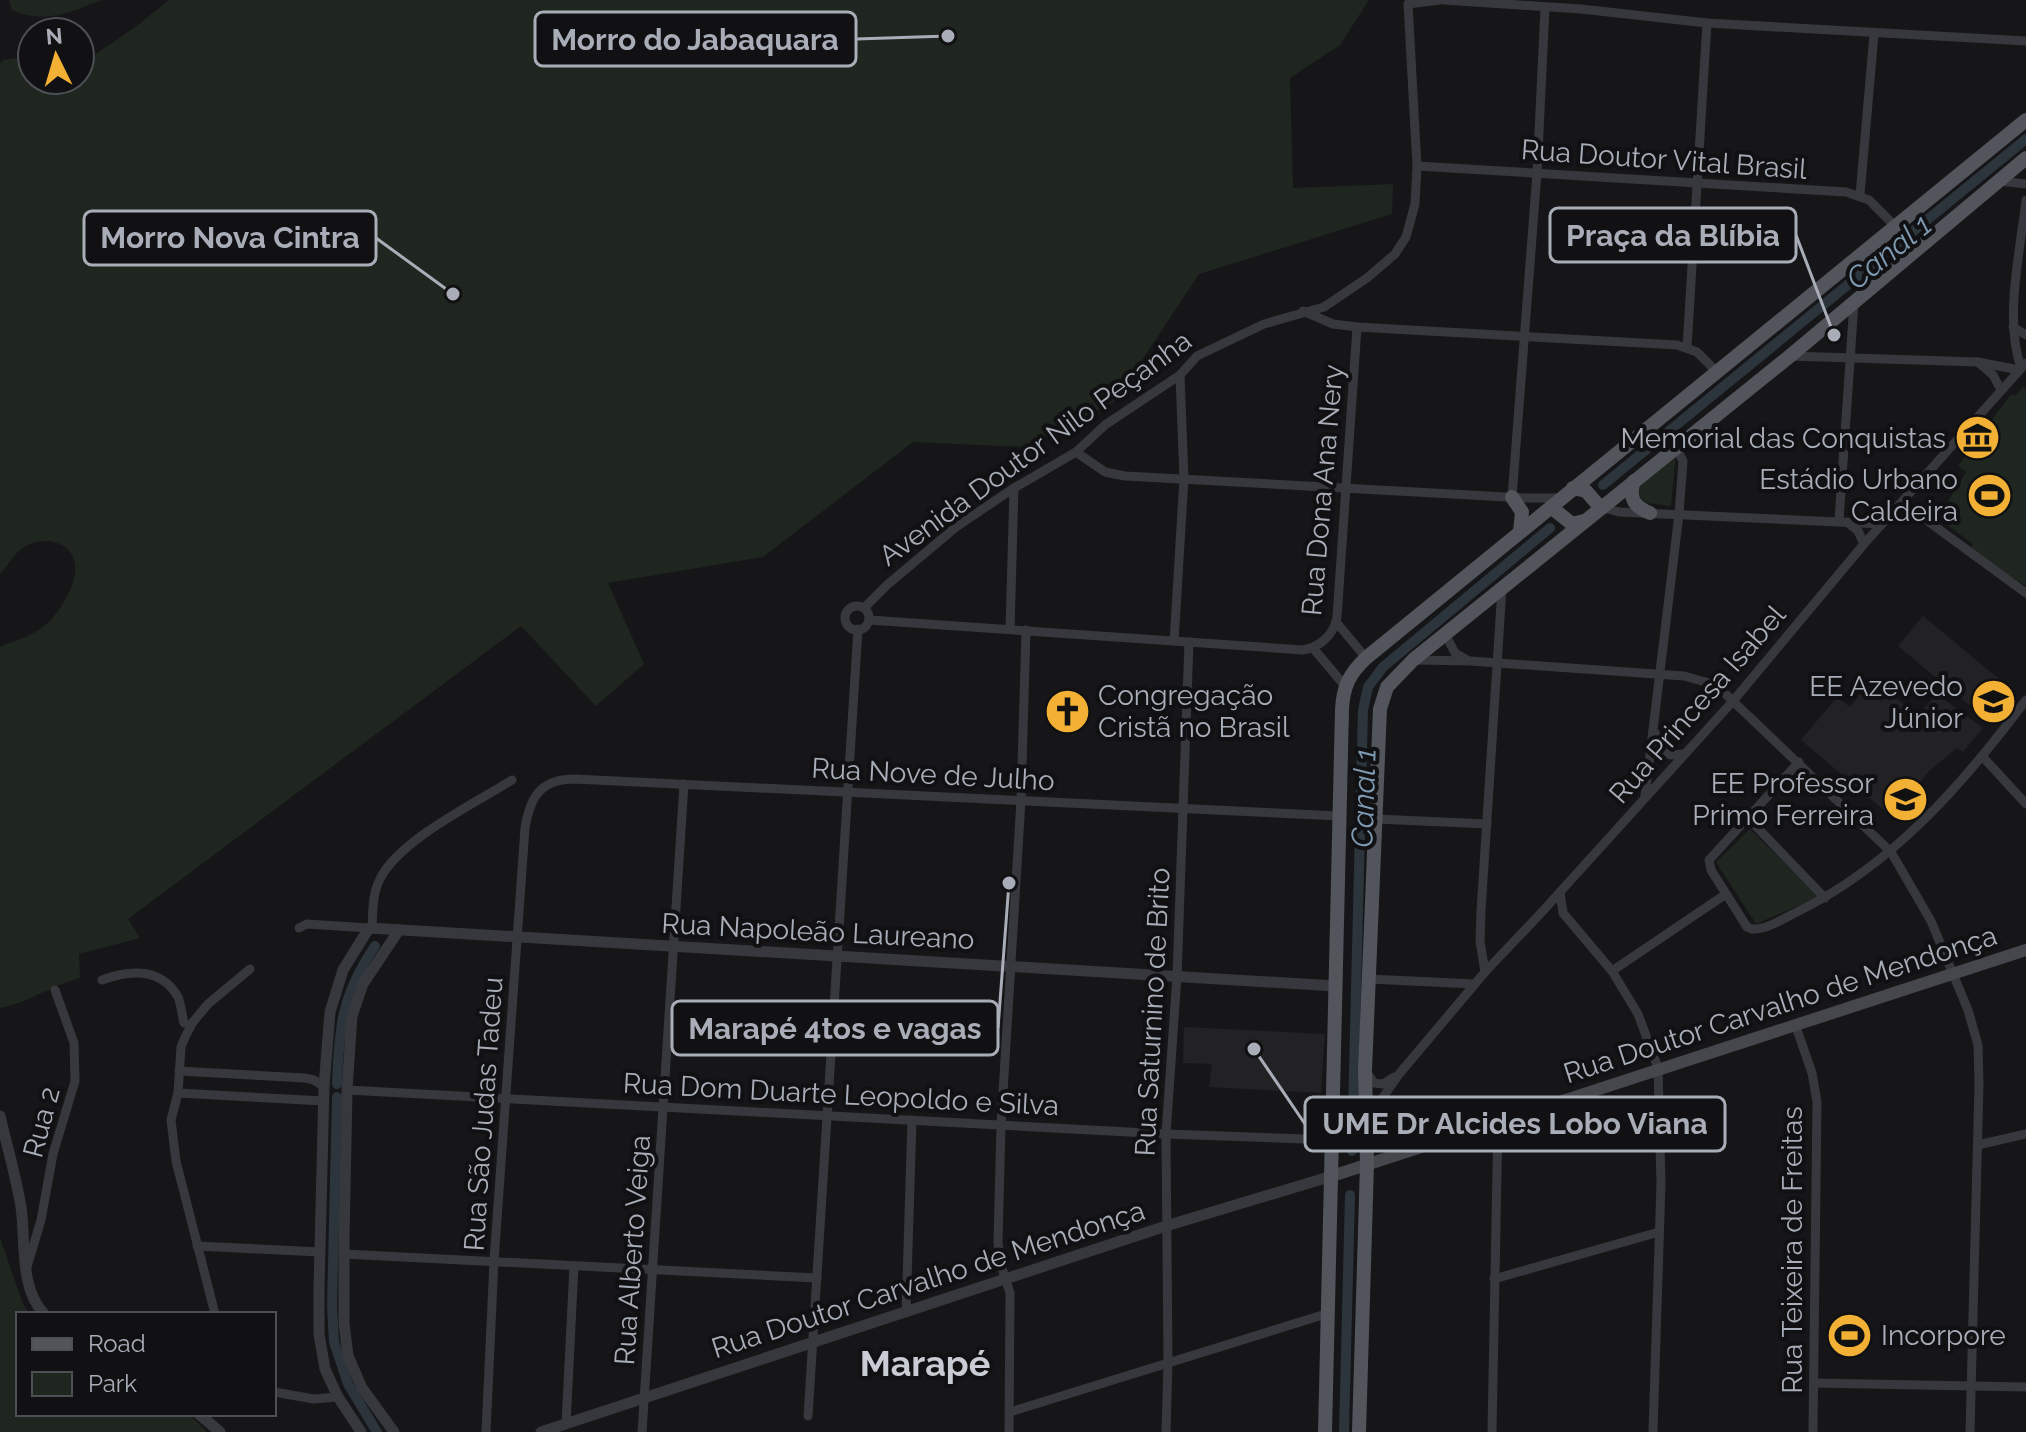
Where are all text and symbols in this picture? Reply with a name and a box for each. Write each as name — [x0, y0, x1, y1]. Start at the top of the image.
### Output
callout: Morro do Jabaquara — [535, 12, 856, 66]
north arrow — [16, 16, 96, 96]
text: N — [45, 22, 64, 50]
text: Morro do Jabaquara — [551, 22, 839, 57]
street label: Rua Doutor Vital Brasil — [1520, 133, 1808, 186]
water label: Canal 1 — [1839, 207, 1938, 296]
callout: Praça da Blíbia — [1550, 208, 1796, 262]
callout: Morro Nova Cintra — [84, 211, 376, 265]
text: Praça da Blíbia — [1566, 218, 1780, 253]
text: Morro Nova Cintra — [100, 220, 360, 255]
street label: Avenida Doutor Nilo Peçanha — [873, 324, 1198, 573]
street label: Rua Dona Ana Nery — [1295, 363, 1350, 617]
museum icon: Memorial das Conquistas — [1953, 414, 2001, 462]
place label: Memorial das Conquistas — [1621, 422, 1946, 455]
place label: Estádio Urbano Caldeira — [1759, 463, 1958, 528]
sports icon: Estádio Urbano Caldeira — [1965, 471, 2013, 519]
street label: Rua Princesa Isabel — [1602, 598, 1793, 810]
place label: EE Azevedo Júnior — [1809, 670, 1963, 735]
school or university icon: EE Azevedo Júnior — [1970, 678, 2018, 726]
place label: Congregação Cristã no Brasil — [1098, 679, 1290, 744]
church icon: Congregação Cristã no Brasil — [1043, 687, 1091, 735]
water label: Canal 1 — [1344, 748, 1383, 848]
street label: Rua Nove de Julho — [811, 752, 1055, 797]
place label: EE Professor Primo Ferreira — [1692, 767, 1874, 832]
school or university icon: EE Professor Primo Ferreira — [1881, 775, 1929, 823]
street label: Rua Saturnino de Brito — [1128, 867, 1177, 1157]
street label: Rua Napoleão Laureano — [661, 907, 975, 956]
street label: Rua Doutor Carvalho de Mendonça — [1559, 919, 2001, 1090]
street label: Rua São Judas Tadeu — [457, 976, 510, 1252]
callout: Marapé 4tos e vagas — [672, 1001, 998, 1055]
text: Marapé 4tos e vagas — [688, 1011, 982, 1046]
street label: Rua Dom Duarte Leopoldo e Silva — [622, 1067, 1060, 1122]
street label: Rua 2 — [16, 1083, 67, 1161]
callout: UME Dr Alcides Lobo Viana — [1305, 1097, 1725, 1151]
text: UME Dr Alcides Lobo Viana — [1322, 1106, 1708, 1141]
street label: Rua Teixeira de Freitas — [1776, 1106, 1809, 1394]
street label: Rua Alberto Veiga — [608, 1134, 657, 1366]
street label: Rua Doutor Carvalho de Mendonça — [707, 1194, 1149, 1365]
sports icon: Incorpore — [1826, 1311, 1874, 1359]
legend — [16, 1312, 276, 1416]
place label: Incorpore — [1881, 1319, 2006, 1352]
text: Road — [88, 1329, 146, 1358]
district label: Marapé — [860, 1342, 990, 1384]
text: Park — [88, 1369, 137, 1398]

